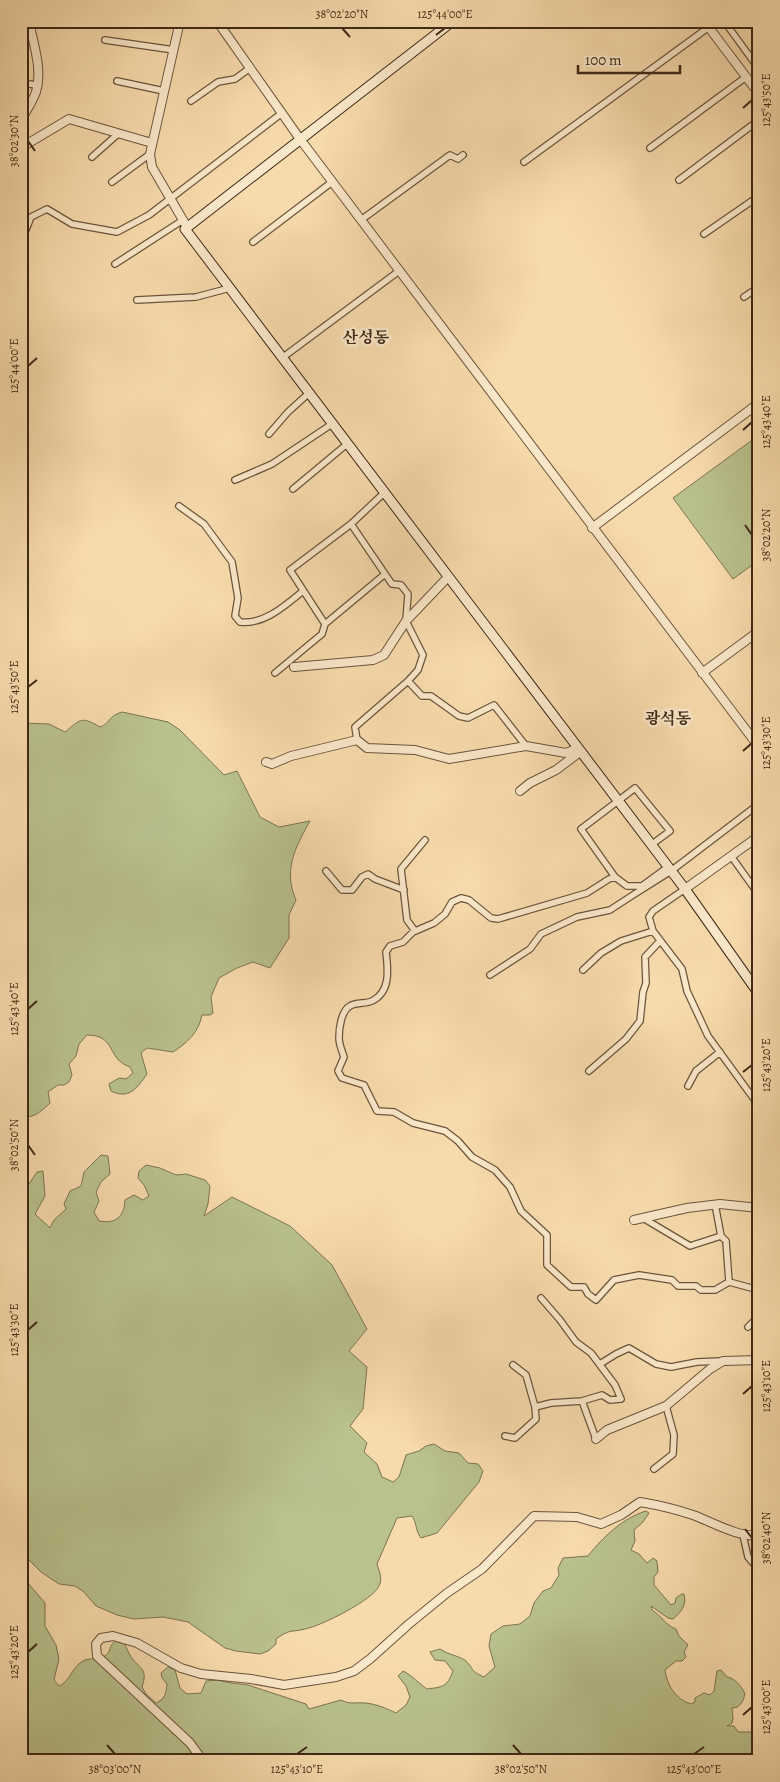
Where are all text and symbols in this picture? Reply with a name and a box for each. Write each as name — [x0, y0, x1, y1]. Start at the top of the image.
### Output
text: 38°02'20"N — [316, 6, 369, 22]
text: 125°44'00"E — [417, 6, 473, 22]
scale bar — [578, 42, 680, 74]
text: 100 m — [585, 50, 622, 70]
text: 125°43'50"E — [758, 73, 774, 127]
text: 38°02'30"N — [6, 115, 22, 167]
district label: 산성동 — [343, 327, 390, 349]
text: 125°44'00"E — [6, 338, 22, 394]
text: 125°43'40"E — [758, 395, 774, 449]
text: 38°02'20"N — [758, 508, 774, 561]
text: 125°43'50"E — [6, 660, 22, 714]
district label: 광석동 — [645, 708, 692, 730]
text: 125°43'30"E — [758, 716, 774, 770]
text: 125°43'40"E — [6, 982, 22, 1036]
text: 125°43'20"E — [758, 1038, 774, 1092]
text: 38°02'50"N — [6, 1118, 22, 1171]
text: 125°43'30"E — [6, 1303, 22, 1357]
text: 125°43'10"E — [758, 1360, 774, 1412]
text: 38°02'40"N — [758, 1511, 774, 1564]
text: 125°43'20"E — [6, 1625, 22, 1679]
text: 125°43'00"E — [758, 1680, 774, 1734]
text: 38°03'00"N — [89, 1761, 142, 1777]
text: 125°43'10"E — [271, 1761, 323, 1777]
text: 38°02'50"N — [495, 1761, 548, 1777]
text: 125°43'00"E — [667, 1761, 721, 1777]

